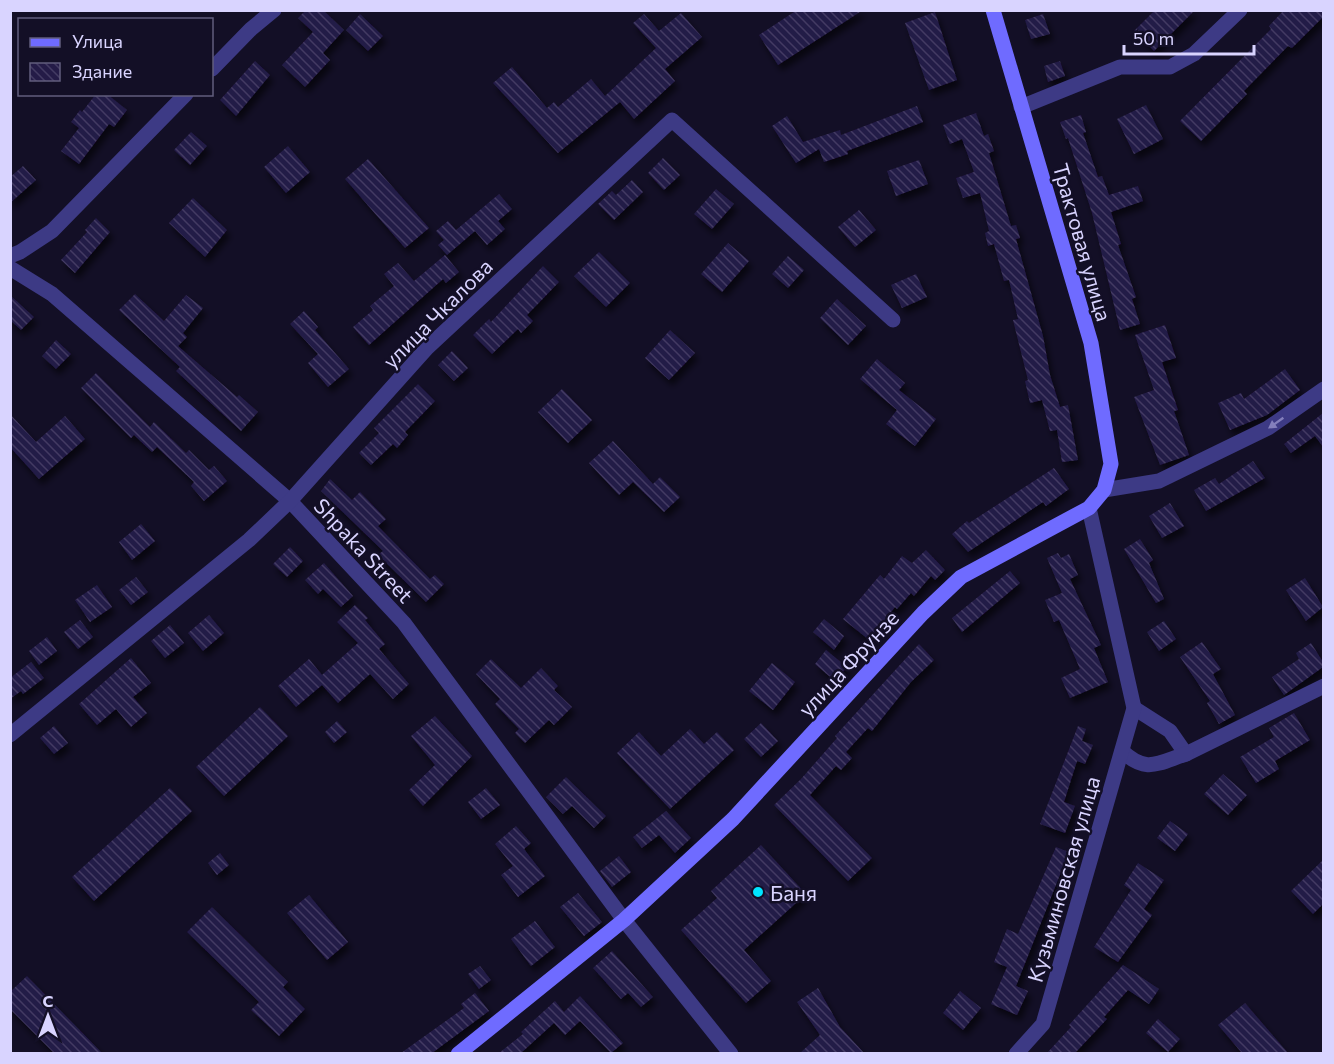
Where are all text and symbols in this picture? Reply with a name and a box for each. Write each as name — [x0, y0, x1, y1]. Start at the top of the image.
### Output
legend — [18, 18, 213, 96]
scale bar — [1124, 18, 1254, 56]
text: 50 m — [1133, 27, 1174, 49]
text: Улица — [72, 30, 123, 52]
text: Здание — [72, 60, 132, 82]
street label: Трактовая улица — [1049, 160, 1117, 324]
street label: улица Чкалова — [377, 253, 497, 373]
one-way arrow — [1268, 417, 1284, 429]
street label: Shpaka Street — [309, 493, 419, 607]
street label: улица Фрунзе — [793, 605, 903, 721]
street label: Кузьминовская улица — [1022, 773, 1104, 985]
place label: Баня — [770, 880, 817, 905]
marker: Баня — [751, 885, 765, 899]
north arrow — [18, 986, 78, 1046]
text: С — [43, 991, 54, 1010]

